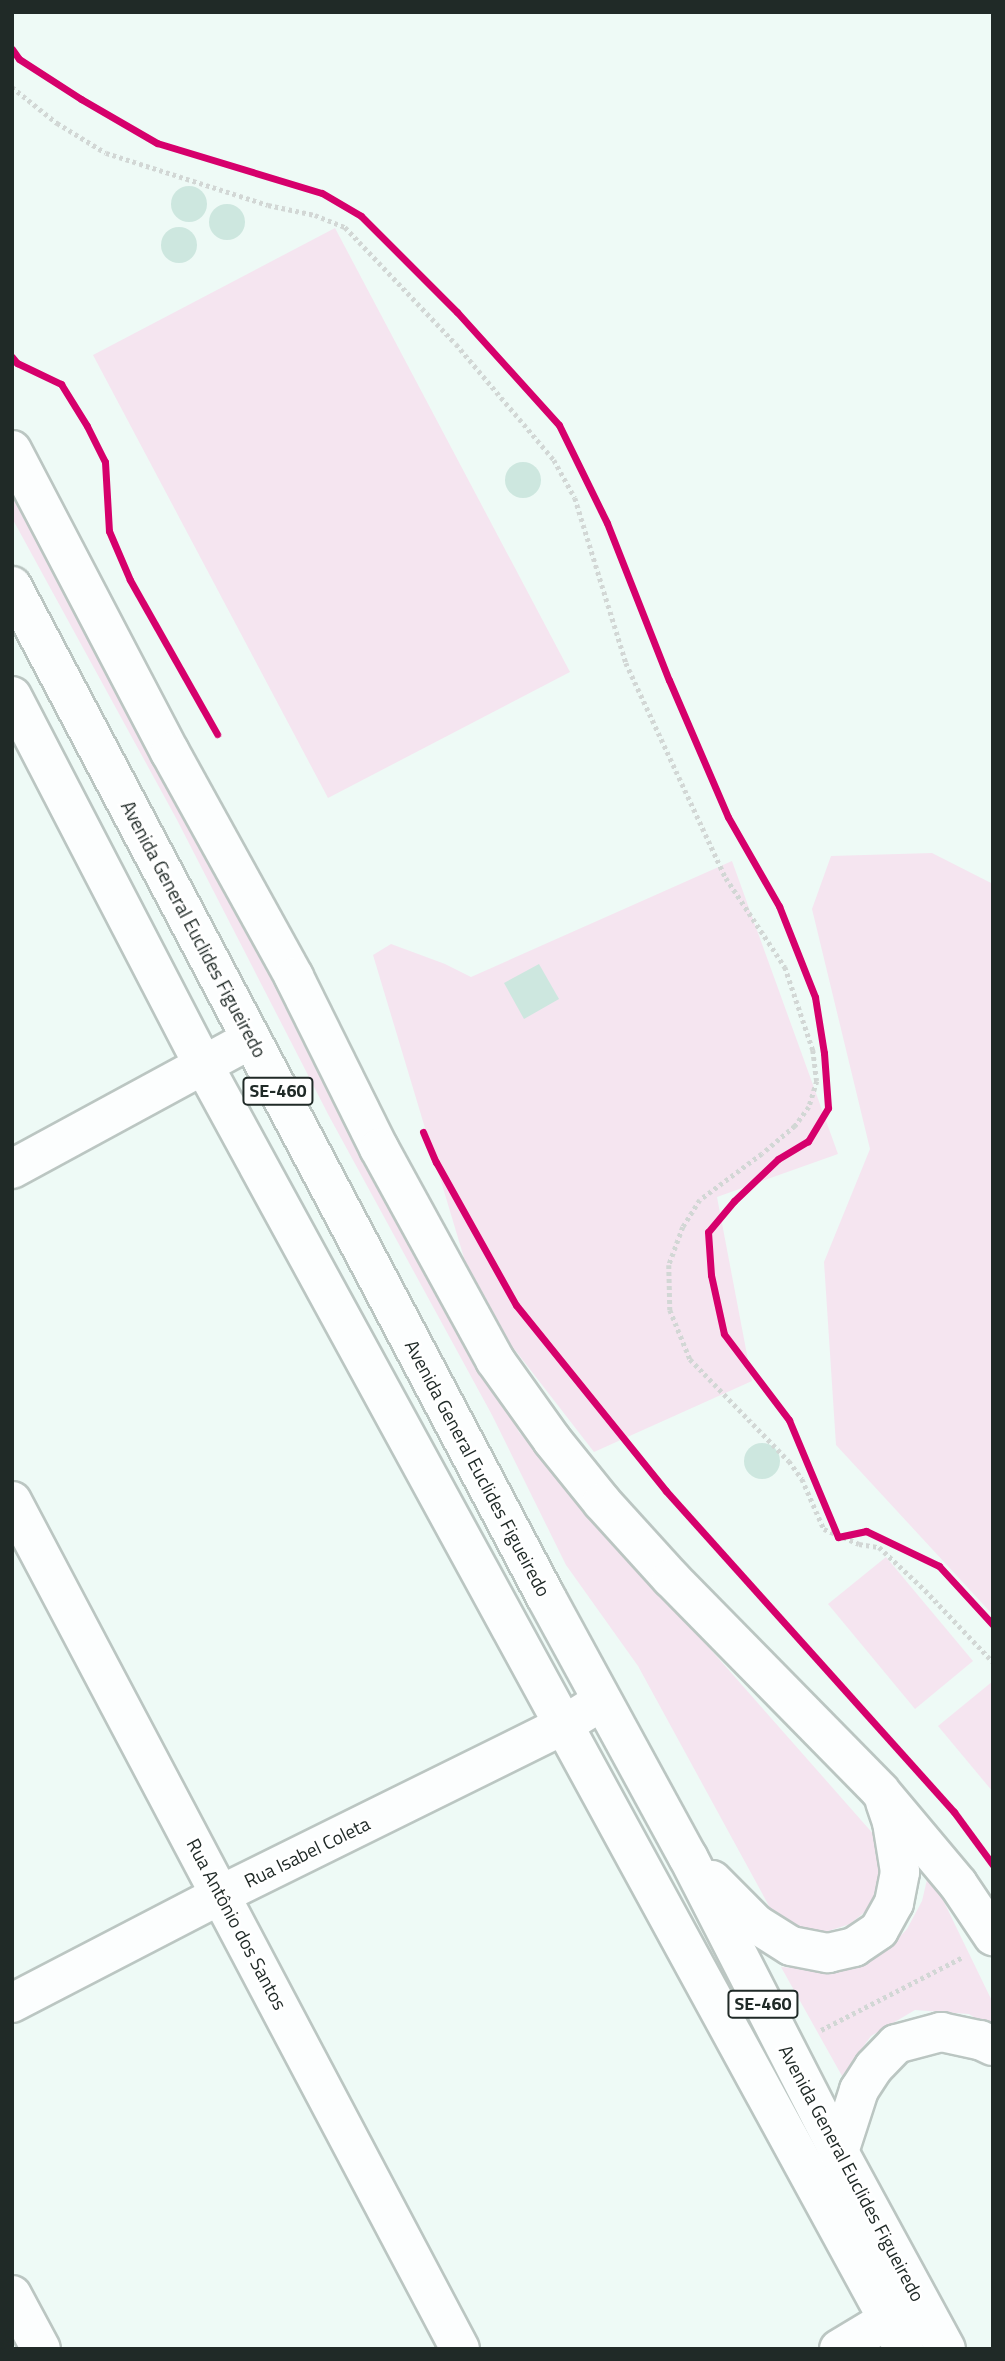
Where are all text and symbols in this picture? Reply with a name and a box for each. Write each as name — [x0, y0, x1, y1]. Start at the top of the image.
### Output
street label: Avenida General Euclides Figueiredo — [117, 797, 271, 1061]
road number: SE-460 — [241, 1076, 315, 1106]
street label: Avenida General Euclides Figueiredo — [401, 1336, 555, 1600]
street label: Rua Isabel Coleta — [240, 1812, 374, 1892]
street label: Rua Antônio dos Santos — [182, 1834, 292, 2014]
road number: SE-460 — [726, 1990, 800, 2018]
street label: Avenida General Euclides Figueiredo — [775, 2041, 929, 2305]

